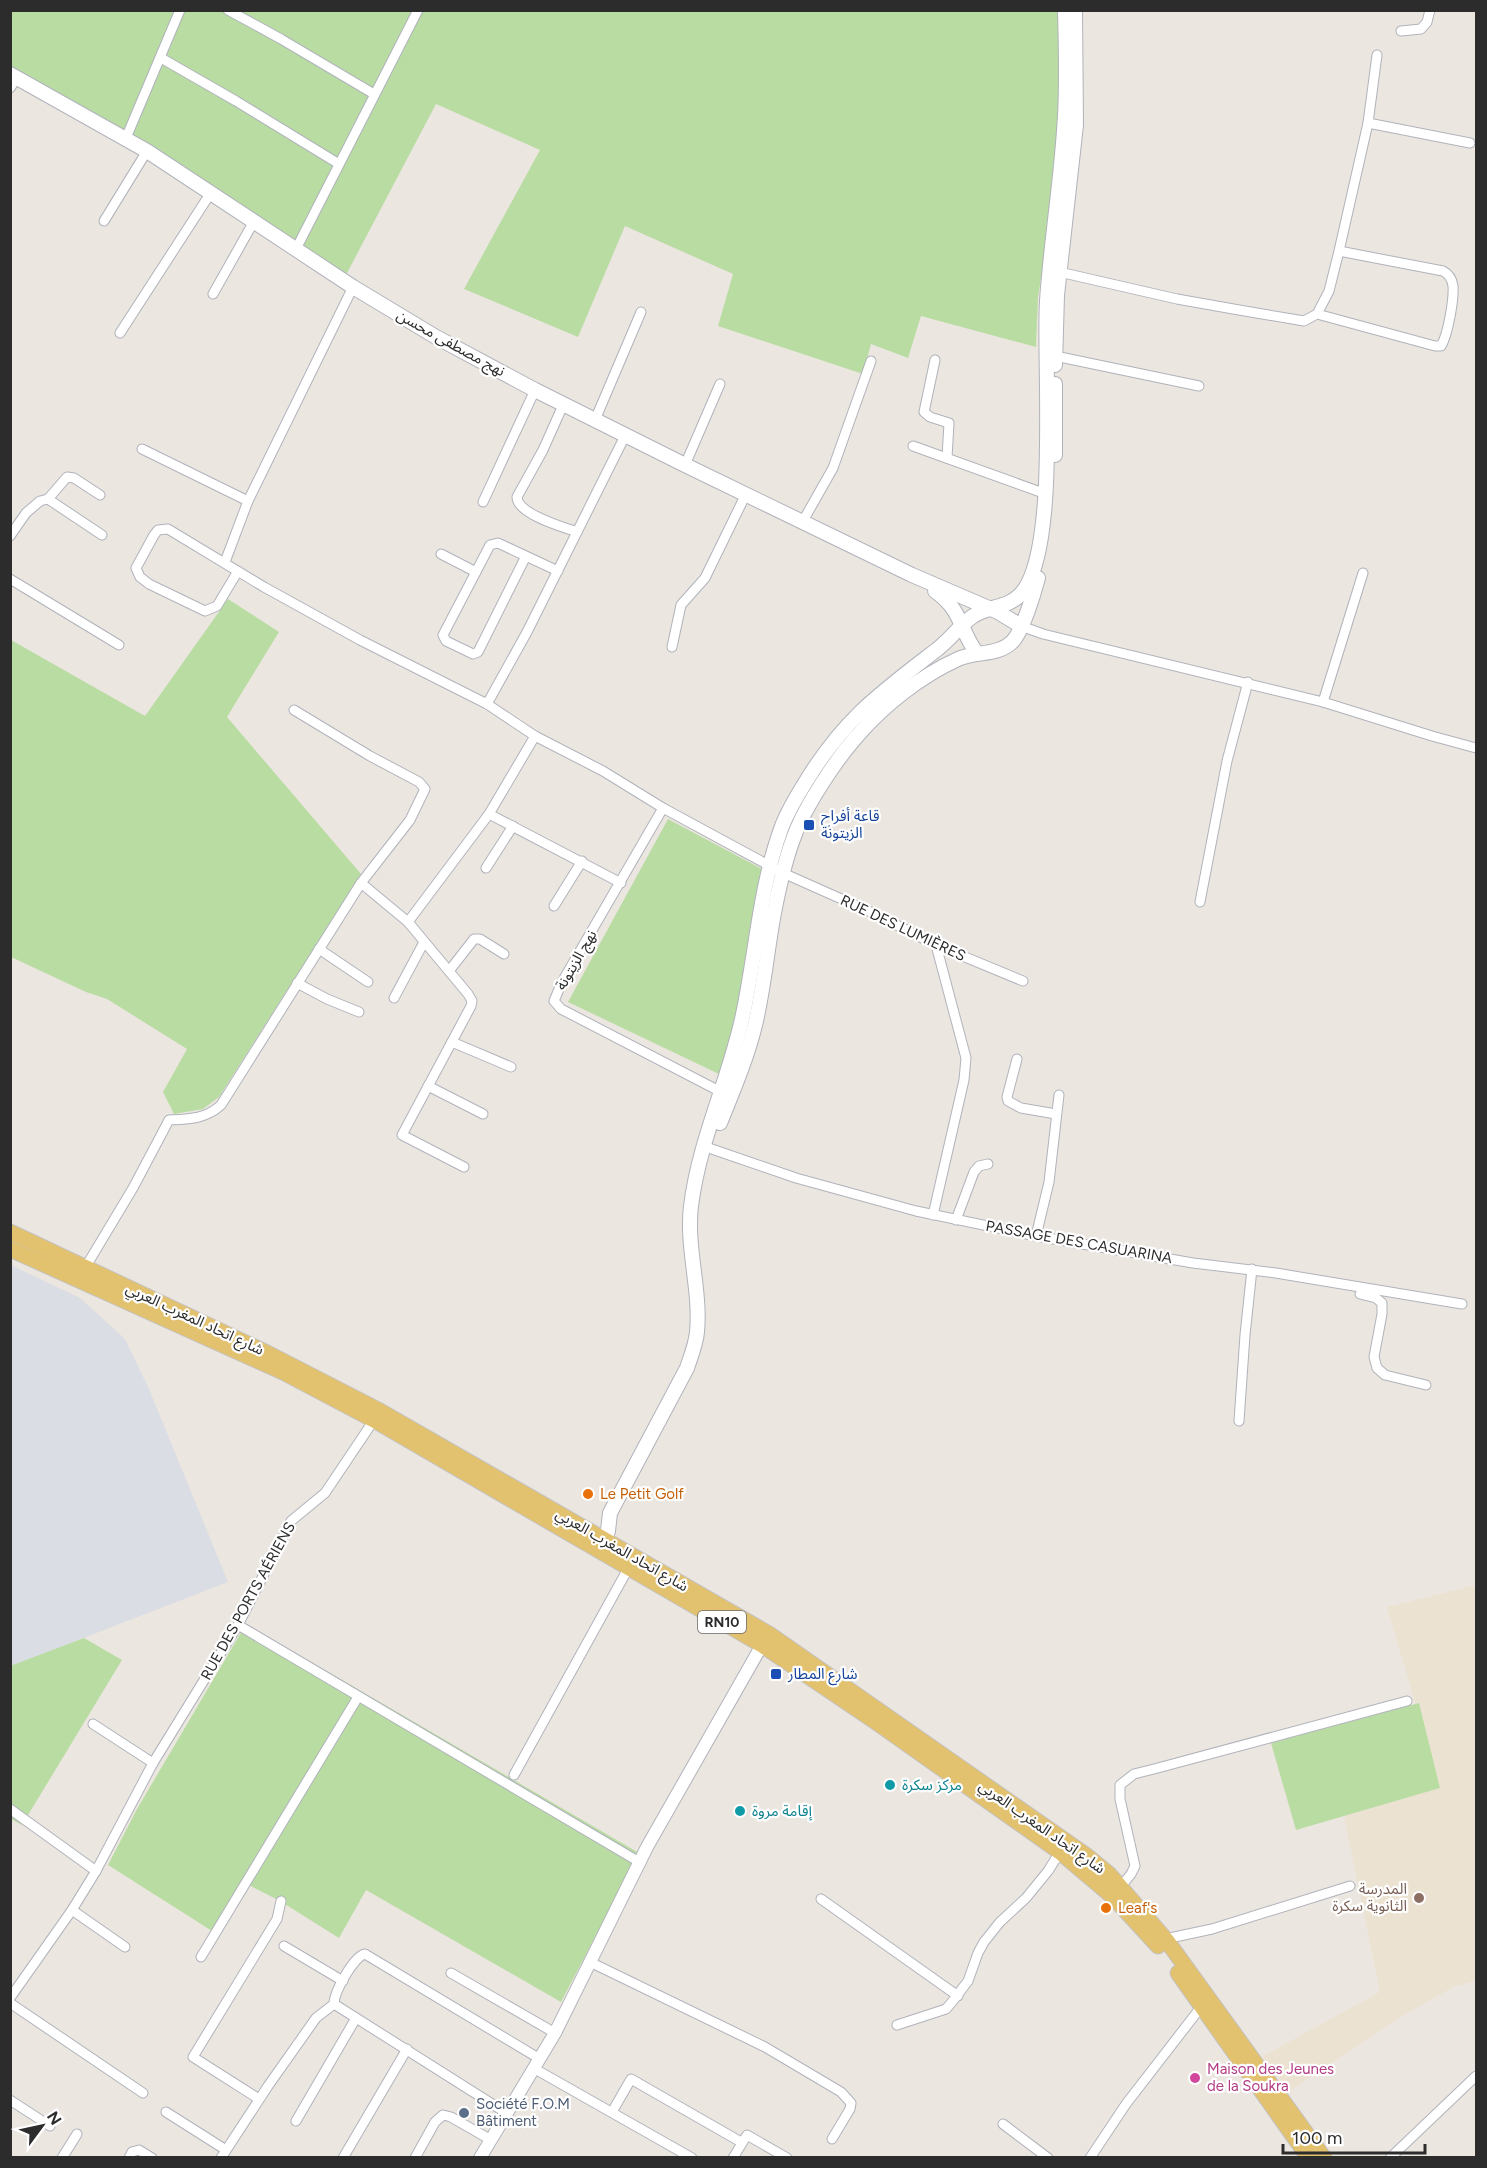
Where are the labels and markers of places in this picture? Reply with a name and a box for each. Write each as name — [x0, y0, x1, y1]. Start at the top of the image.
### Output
place label: قاعة أفراح الزيتونة — [821, 807, 880, 842]
marker: قاعة أفراح الزيتونة — [802, 818, 816, 832]
place label: Le Petit Golf — [600, 1485, 684, 1503]
marker: Le Petit Golf — [581, 1487, 595, 1501]
place label: شارع المطار — [787, 1665, 858, 1686]
marker: شارع المطار — [769, 1667, 783, 1681]
place label: مركز سكرة — [902, 1776, 962, 1794]
marker: مركز سكرة — [883, 1778, 897, 1792]
place label: إقامة مروة — [752, 1802, 813, 1821]
marker: إقامة مروة — [733, 1804, 747, 1818]
place label: المدرسة الثانوية سكرة — [1332, 1880, 1407, 1915]
marker: المدرسة الثانوية سكرة — [1412, 1891, 1426, 1905]
place label: Leaf's — [1118, 1899, 1157, 1917]
marker: Leaf's — [1099, 1901, 1113, 1915]
place label: Maison des Jeunes de la Soukra — [1207, 2060, 1334, 2095]
marker: Maison des Jeunes de la Soukra — [1188, 2071, 1202, 2085]
place label: Société F.O.M Bâtiment — [476, 2095, 570, 2130]
marker: Société F.O.M Bâtiment — [457, 2106, 471, 2120]

